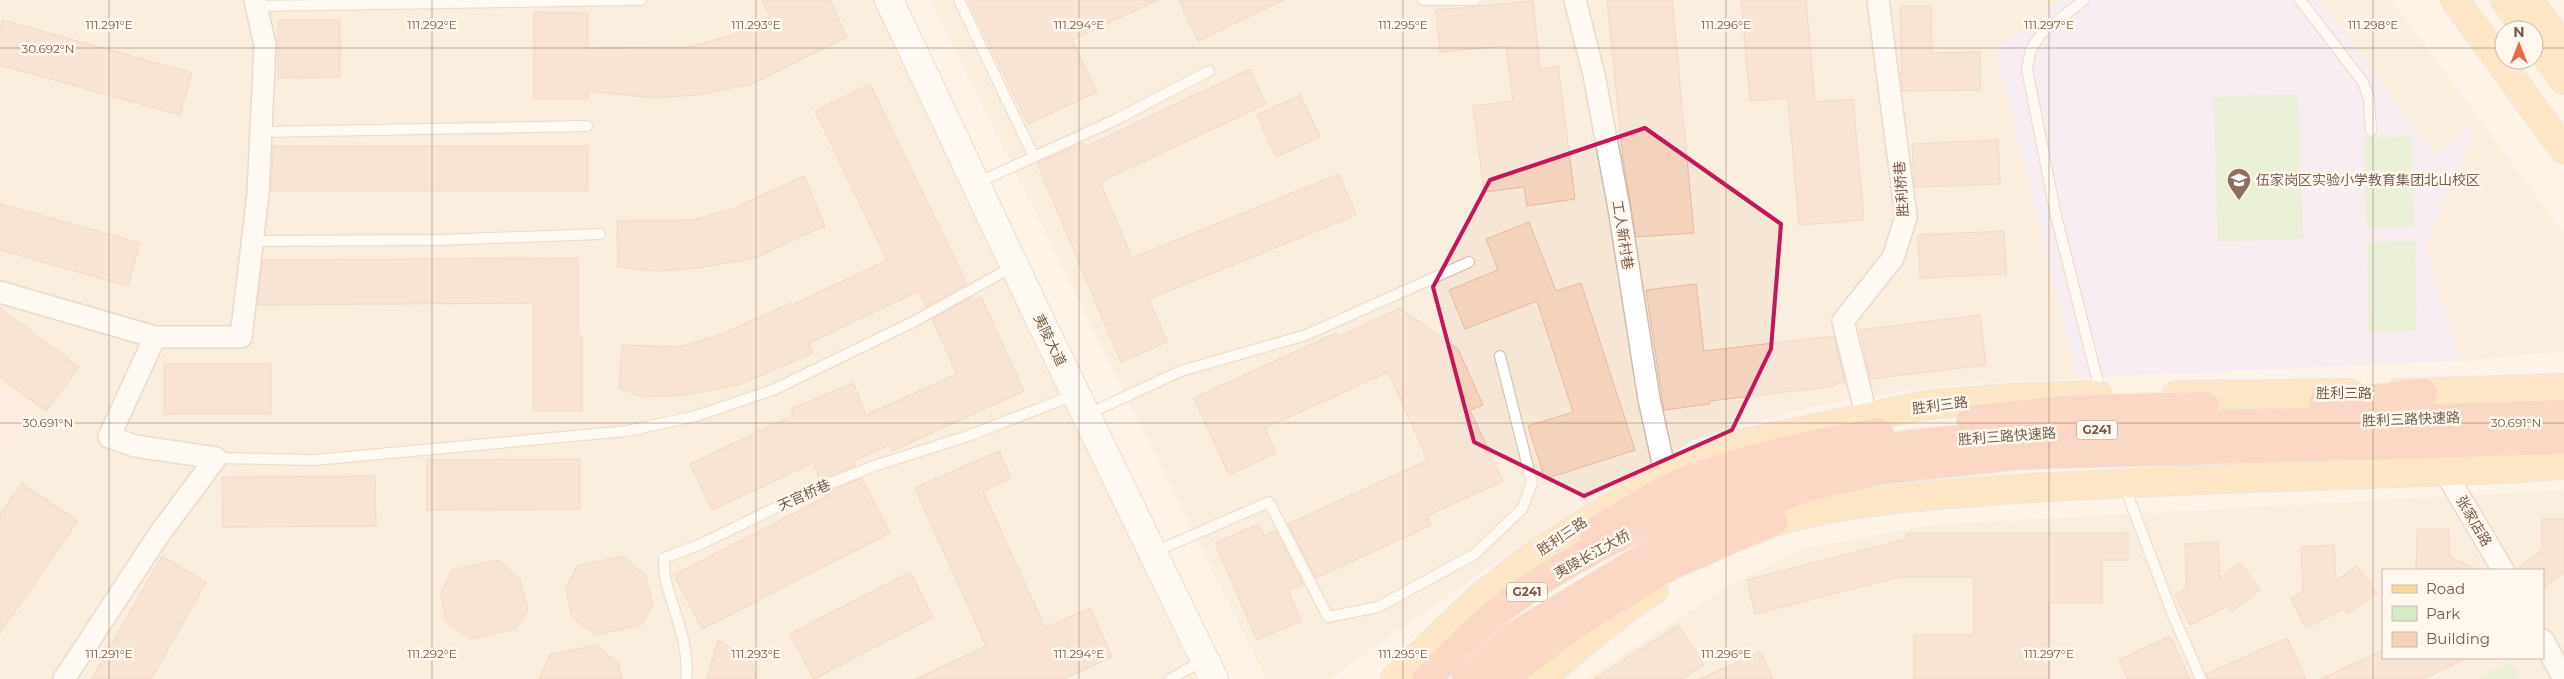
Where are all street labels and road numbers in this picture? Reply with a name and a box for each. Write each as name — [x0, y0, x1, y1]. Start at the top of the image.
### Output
street label: 胜利桥巷 — [1890, 160, 1912, 218]
street label: 工人新村巷 — [1609, 199, 1637, 271]
street label: 夷陵大道 — [1030, 311, 1070, 369]
street label: 胜利三路 — [2316, 384, 2372, 402]
street label: 胜利三路 — [1911, 393, 1969, 417]
street label: 胜利三路快速路 — [2362, 408, 2460, 430]
road number: G241 — [2077, 420, 2117, 440]
street label: 胜利三路快速路 — [1957, 424, 2057, 448]
street label: 天官桥巷 — [775, 475, 833, 515]
street label: 张家店路 — [2452, 492, 2496, 550]
street label: 胜利三路 — [1534, 513, 1590, 559]
street label: 夷陵长江大桥 — [1551, 526, 1633, 582]
road number: G241 — [1507, 582, 1547, 602]

